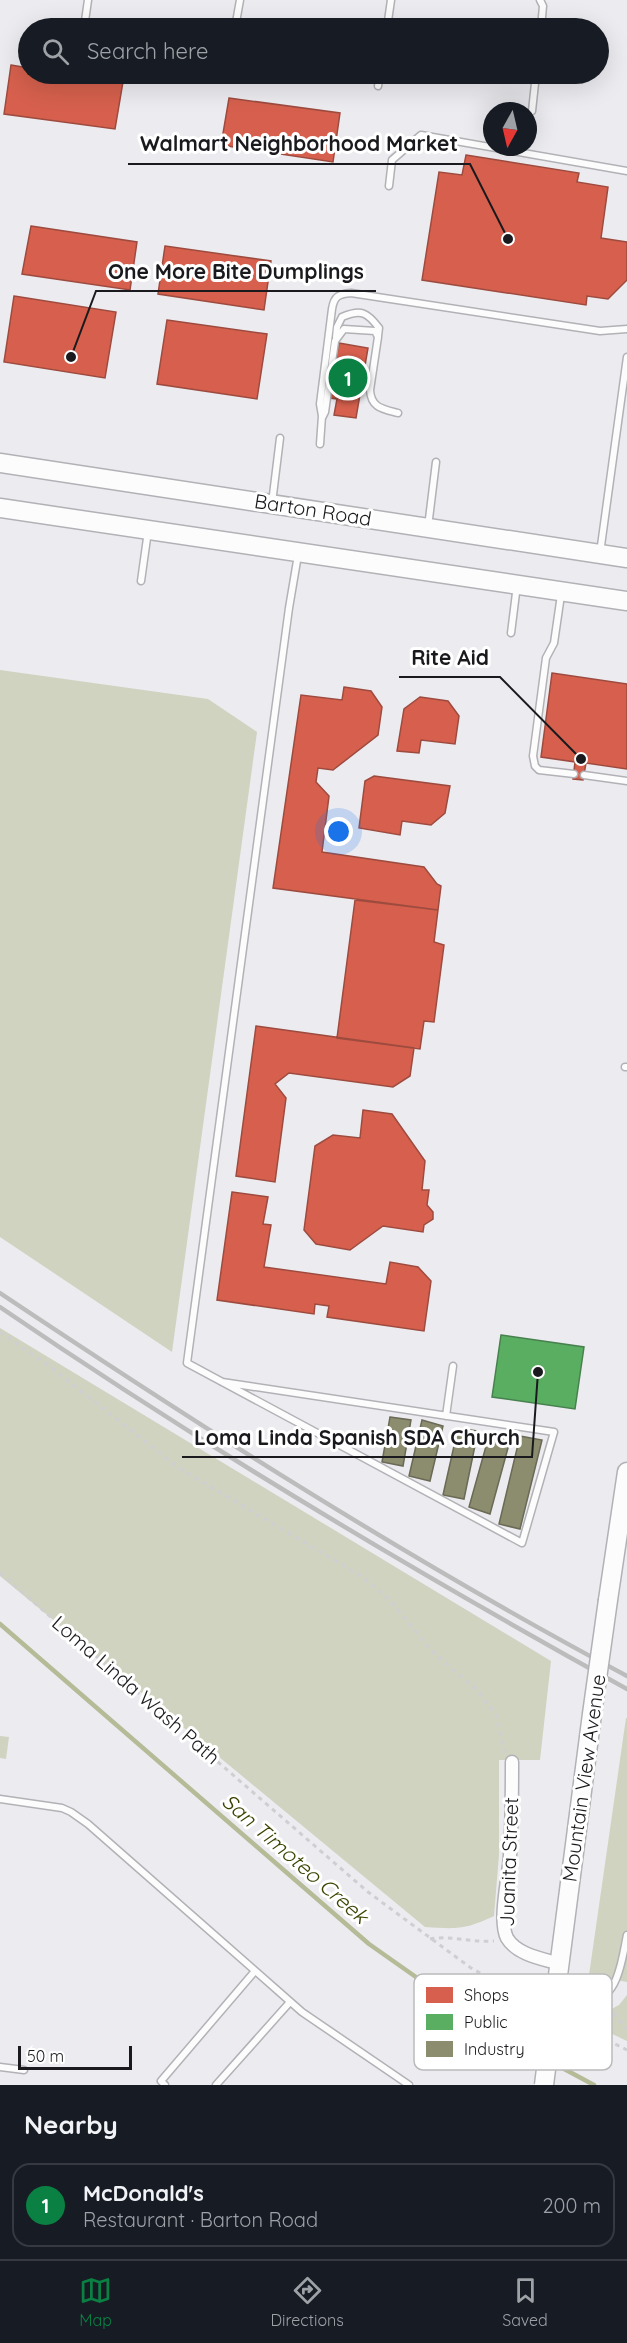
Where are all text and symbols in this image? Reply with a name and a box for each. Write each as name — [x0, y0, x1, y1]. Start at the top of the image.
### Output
search box — [18, 18, 609, 84]
icon: search — [39, 35, 72, 68]
text: Search here — [87, 37, 208, 65]
north arrow — [483, 102, 537, 156]
callout: Walmart Neighborhood Market — [128, 125, 470, 164]
text: Walmart Neighborhood Market — [140, 130, 458, 156]
callout: One More Bite Dumplings — [96, 252, 376, 291]
text: One More Bite Dumplings — [108, 258, 364, 284]
pin: 1 — [328, 356, 368, 400]
street label: Barton Road — [253, 488, 373, 531]
callout: Rite Aid — [399, 638, 500, 677]
text: Rite Aid — [411, 644, 489, 670]
your location — [324, 817, 353, 846]
callout: Loma Linda Spanish SDA Church — [182, 1418, 532, 1457]
text: Loma Linda Spanish SDA Church — [194, 1424, 520, 1450]
street label: Loma Linda Wash Path — [47, 1610, 225, 1769]
street label: Mountain View Avenue — [557, 1672, 610, 1883]
water label: San Timoteo Creek — [217, 1788, 375, 1930]
street label: Juanita Street — [494, 1796, 523, 1927]
legend — [414, 1974, 612, 2070]
text: Shops — [464, 1985, 509, 2005]
text: Public — [464, 2012, 508, 2032]
text: Industry — [464, 2039, 524, 2059]
scale bar — [18, 2043, 132, 2070]
text: 50 m — [27, 2046, 64, 2066]
text: Nearby — [24, 2108, 118, 2141]
text: McDonald's — [83, 2179, 204, 2207]
text: 1 — [42, 2193, 49, 2218]
text: 200 m — [542, 2193, 601, 2218]
text: Restaurant · Barton Road — [83, 2207, 318, 2232]
tab: Map — [79, 2274, 112, 2330]
tab: Directions — [271, 2274, 344, 2330]
tab: Saved — [502, 2274, 548, 2330]

